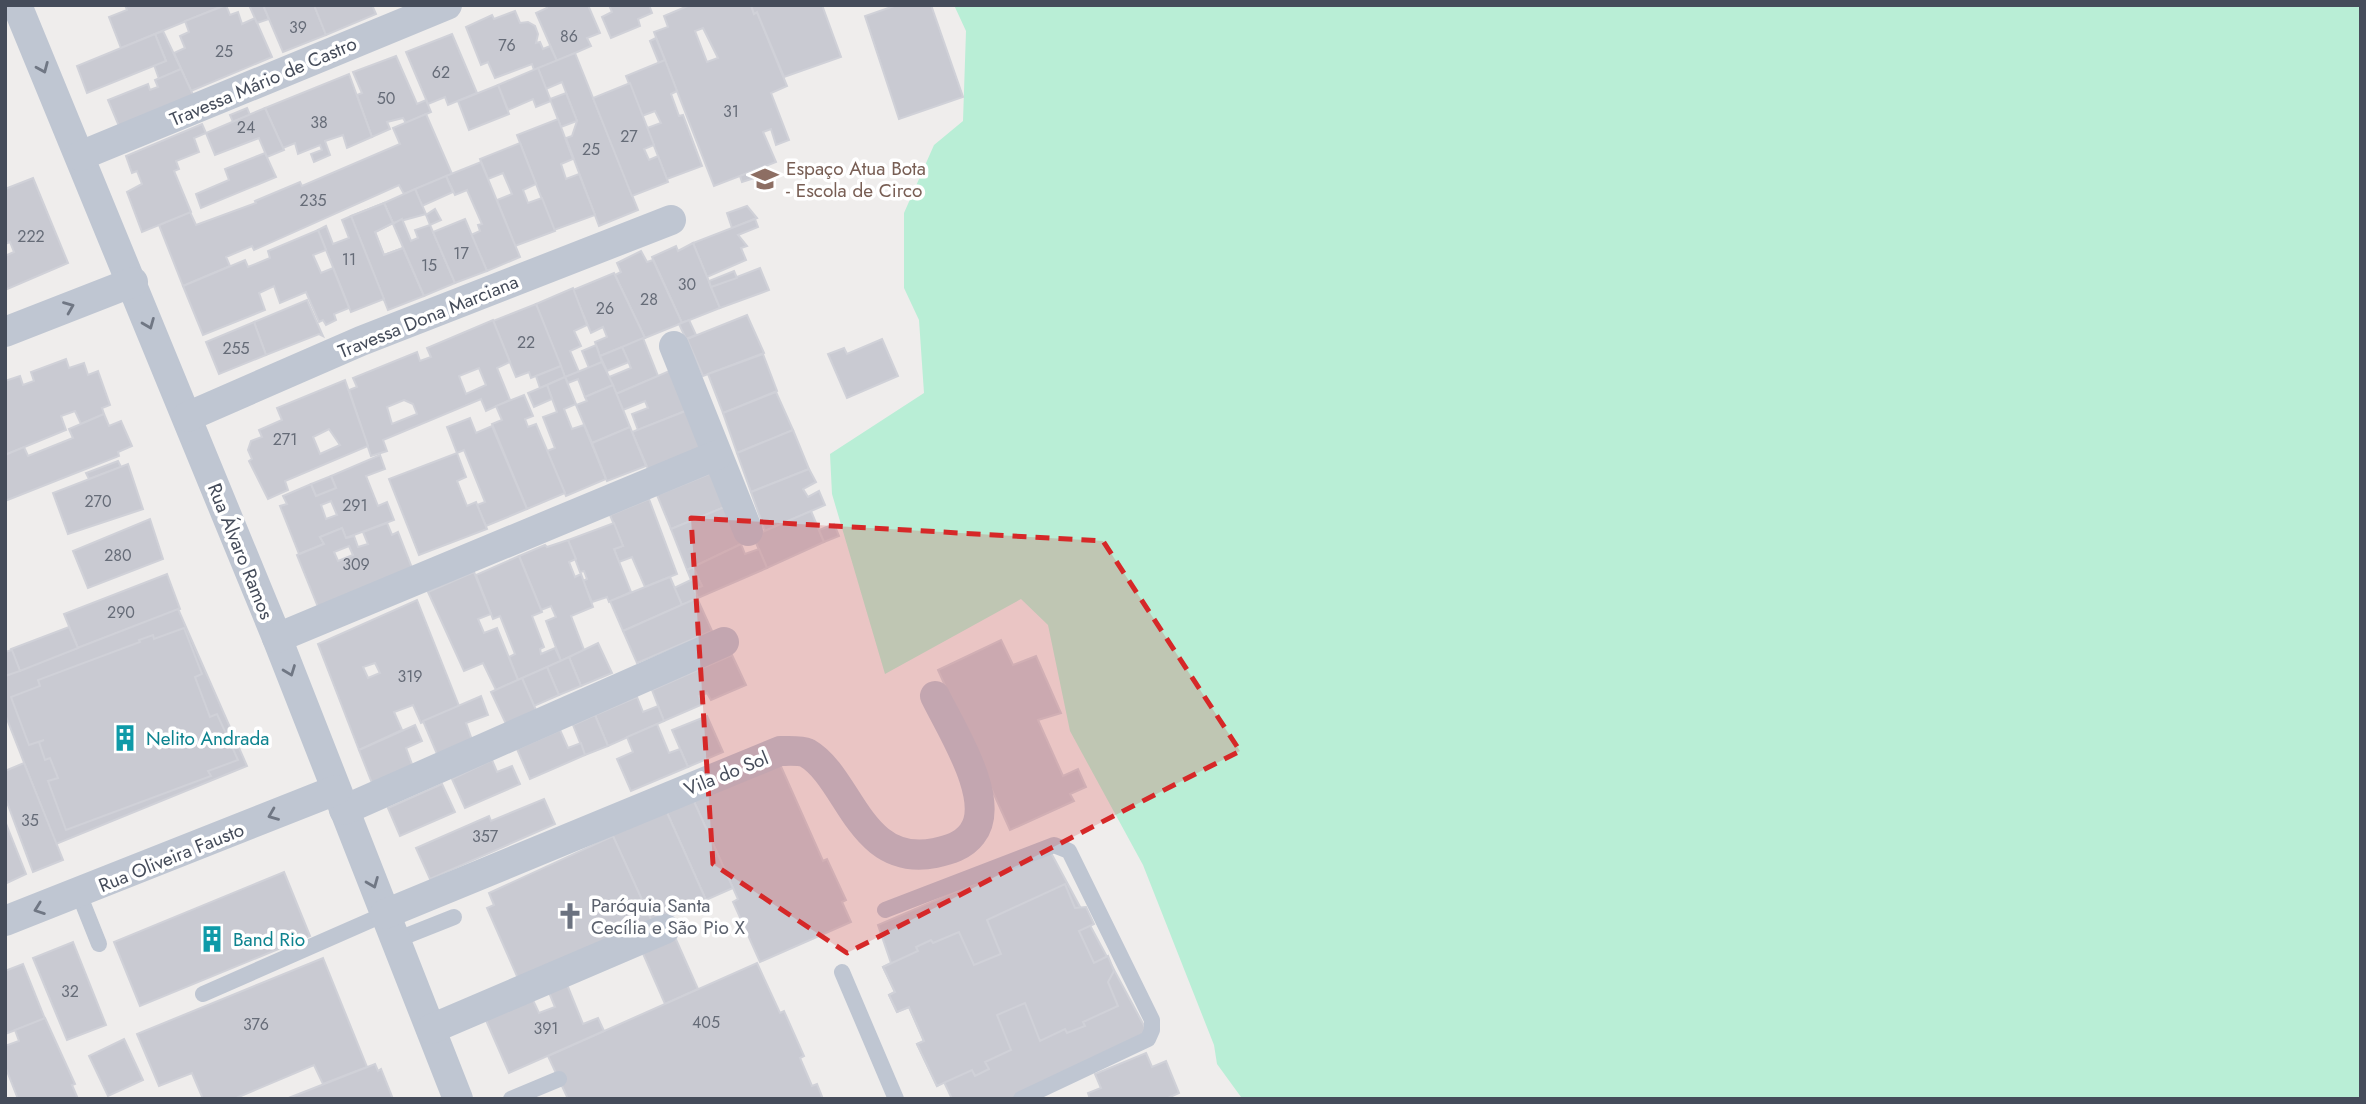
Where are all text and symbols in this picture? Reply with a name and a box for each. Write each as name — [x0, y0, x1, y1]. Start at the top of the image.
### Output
house number: 39 — [289, 16, 307, 39]
house number: 86 — [560, 25, 578, 48]
street label: Travessa Mário de Castro — [166, 30, 361, 133]
house number: 76 — [498, 34, 516, 57]
house number: 25 — [215, 40, 233, 63]
house number: 62 — [432, 61, 450, 84]
one-way arrow — [35, 62, 49, 74]
house number: 50 — [377, 87, 395, 110]
house number: 31 — [723, 100, 739, 123]
house number: 38 — [310, 111, 328, 134]
house number: 24 — [237, 116, 255, 139]
house number: 27 — [620, 125, 638, 148]
house number: 25 — [582, 138, 600, 161]
place label: Espaço Atua Bota - Escola de Circo — [786, 155, 926, 204]
school or university icon: Espaço Atua Bota - Escola de Circo — [750, 164, 780, 194]
house number: 235 — [300, 189, 326, 212]
house number: 222 — [17, 225, 45, 248]
house number: 17 — [453, 242, 469, 265]
house number: 11 — [342, 248, 356, 271]
house number: 15 — [421, 254, 437, 277]
street label: Travessa Dona Marciana — [334, 268, 522, 365]
house number: 30 — [678, 273, 696, 296]
house number: 28 — [640, 288, 658, 311]
house number: 26 — [596, 297, 614, 320]
one-way arrow — [62, 301, 74, 315]
one-way arrow — [141, 317, 155, 329]
house number: 22 — [517, 331, 535, 354]
house number: 255 — [222, 337, 250, 360]
house number: 271 — [273, 428, 297, 451]
street label: Rua Álvaro Ramos — [201, 479, 280, 624]
house number: 270 — [84, 490, 112, 513]
house number: 291 — [342, 494, 368, 517]
house number: 280 — [104, 544, 132, 567]
house number: 309 — [342, 553, 370, 576]
house number: 290 — [107, 601, 135, 624]
one-way arrow — [281, 664, 295, 676]
house number: 319 — [397, 665, 423, 688]
building icon: Nelito Andrada — [110, 723, 140, 753]
place label: Nelito Andrada — [146, 725, 269, 752]
street label: Vila do Sol — [680, 744, 772, 803]
one-way arrow — [268, 807, 280, 821]
house number: 35 — [21, 809, 39, 832]
street label: Rua Oliveira Fausto — [94, 816, 248, 899]
house number: 357 — [472, 825, 499, 848]
one-way arrow — [365, 875, 379, 888]
place label: Paróquia Santa Cecília e São Pio X — [591, 892, 746, 941]
one-way arrow — [34, 901, 46, 915]
church icon: Paróquia Santa Cecília e São Pio X — [555, 901, 585, 931]
building icon: Band Rio — [197, 924, 227, 954]
place label: Band Rio — [233, 926, 305, 953]
house number: 32 — [61, 980, 79, 1003]
house number: 405 — [692, 1011, 720, 1034]
house number: 376 — [243, 1013, 269, 1036]
house number: 391 — [533, 1017, 559, 1040]

